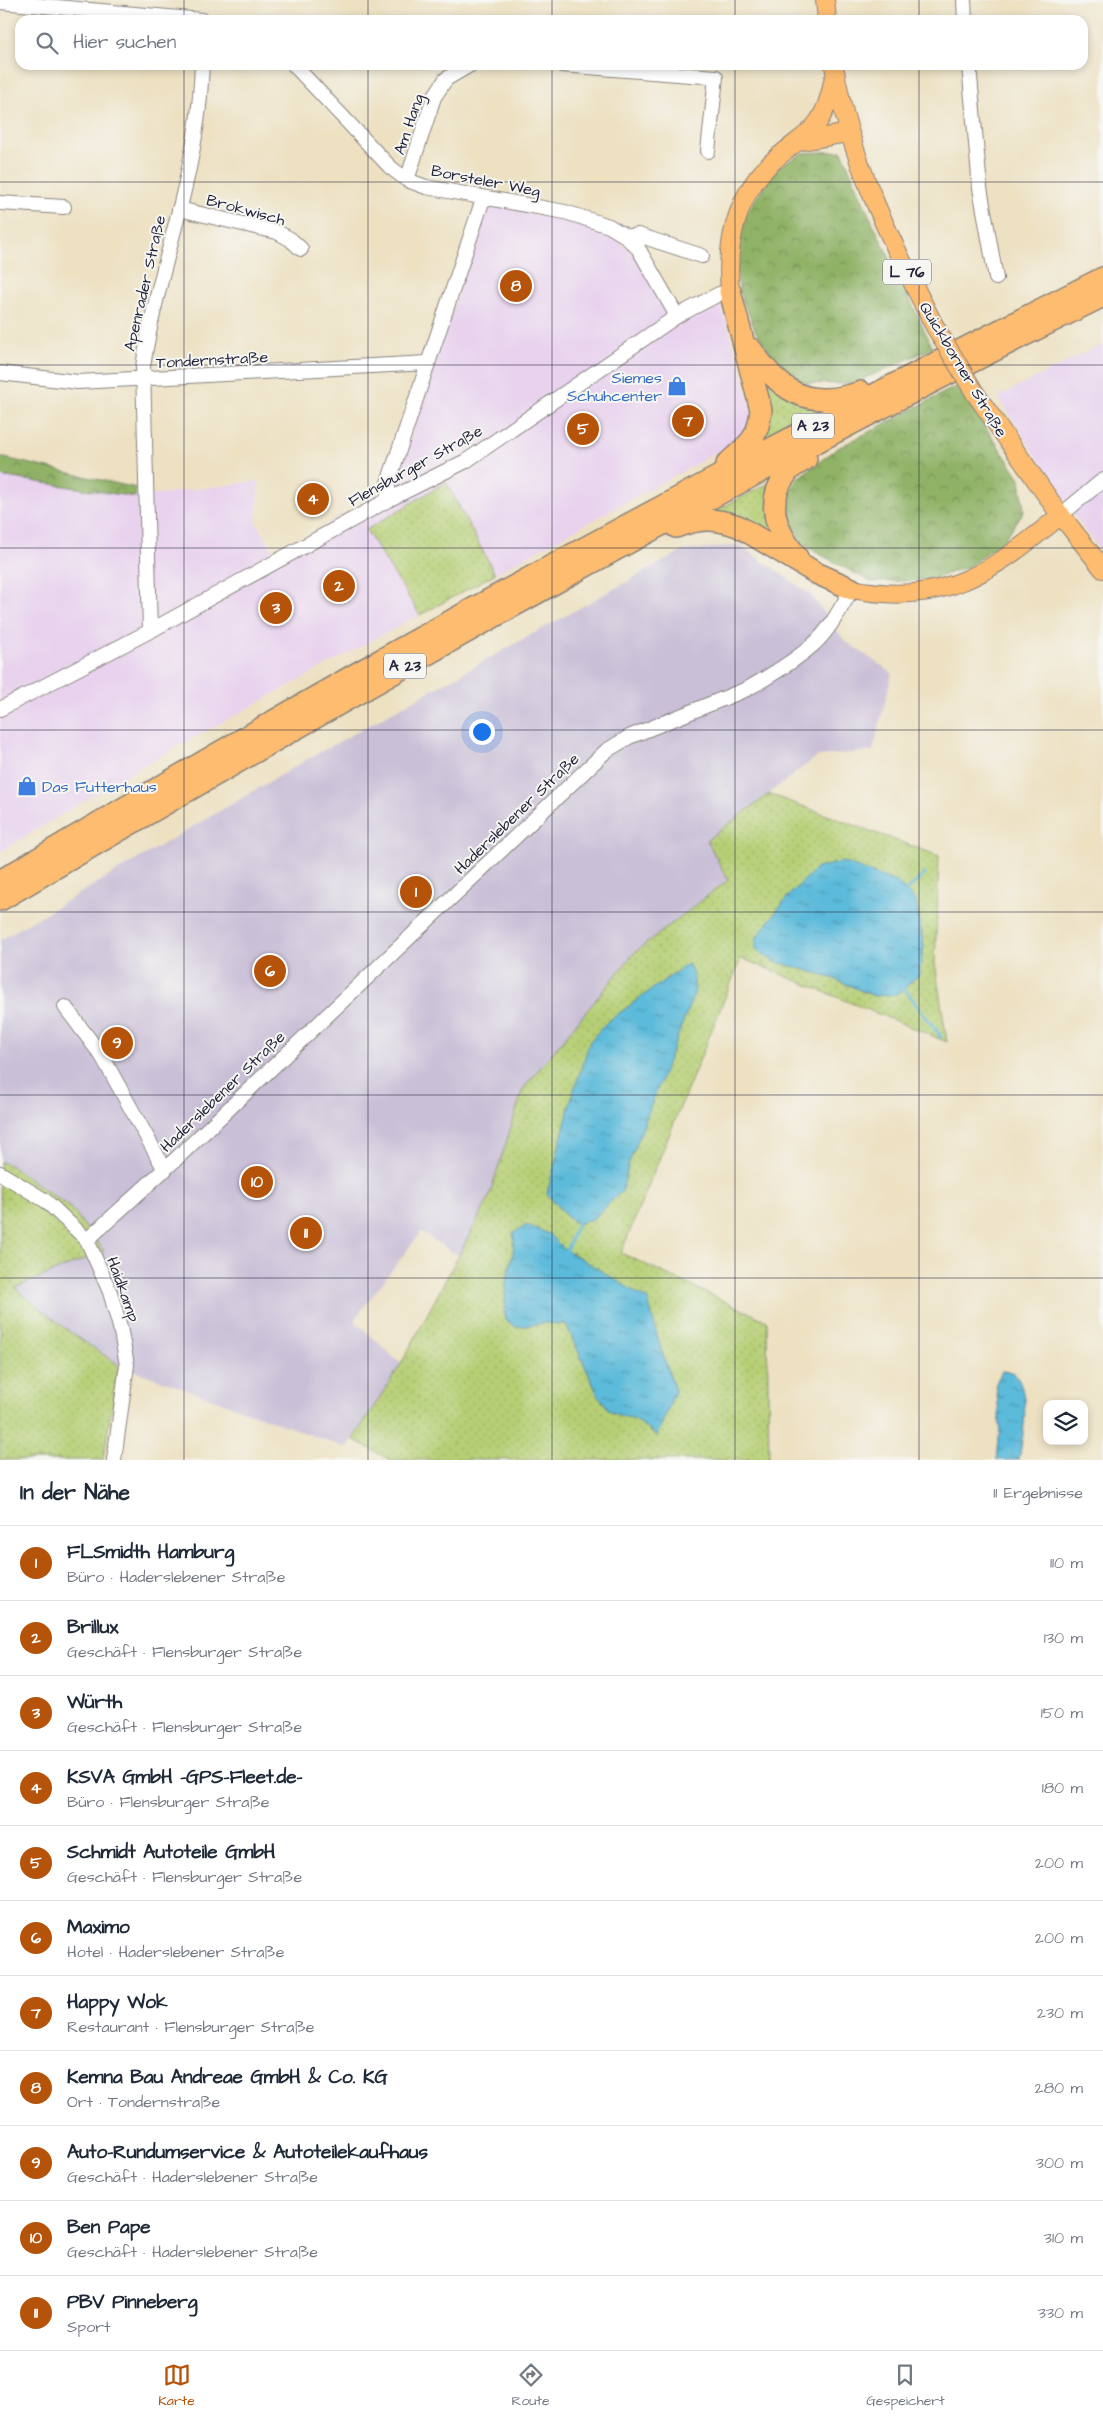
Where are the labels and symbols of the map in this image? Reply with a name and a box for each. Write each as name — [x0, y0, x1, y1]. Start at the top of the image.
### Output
street label: Am Hang — [388, 91, 431, 158]
street label: Borsteler Weg — [429, 160, 542, 203]
street label: Brokwisch — [204, 189, 288, 231]
street label: Apenrader Straße — [119, 213, 171, 353]
road number: L 76 — [883, 260, 931, 284]
pin: 8 — [500, 267, 532, 305]
street label: Quickborner Straße — [914, 298, 1012, 442]
street label: Tondernstraße — [155, 346, 269, 374]
place label: Siemes Schuhcenter — [567, 367, 662, 407]
shop icon: Siemes Schuhcenter — [666, 375, 688, 397]
pin: 7 — [672, 402, 704, 440]
pin: 5 — [567, 410, 599, 448]
road number: A 23 — [792, 414, 834, 438]
street label: Flensburger Straße — [345, 420, 487, 513]
pin: 4 — [297, 480, 329, 518]
pin: 2 — [323, 567, 355, 605]
pin: 3 — [260, 589, 292, 627]
road number: A 23 — [384, 654, 426, 678]
your location — [469, 719, 495, 745]
street label: Haderslebener Straße — [449, 748, 584, 879]
shop icon: Das Futterhaus — [16, 775, 38, 797]
place label: Das Futterhaus — [42, 776, 157, 798]
pin: 1 — [400, 873, 432, 911]
pin: 6 — [254, 952, 286, 990]
pin: 9 — [101, 1024, 133, 1062]
street label: Haderslebener Straße — [155, 1026, 290, 1157]
pin: 10 — [241, 1163, 273, 1201]
pin: 11 — [290, 1214, 322, 1252]
street label: Haidkamp — [101, 1254, 145, 1325]

